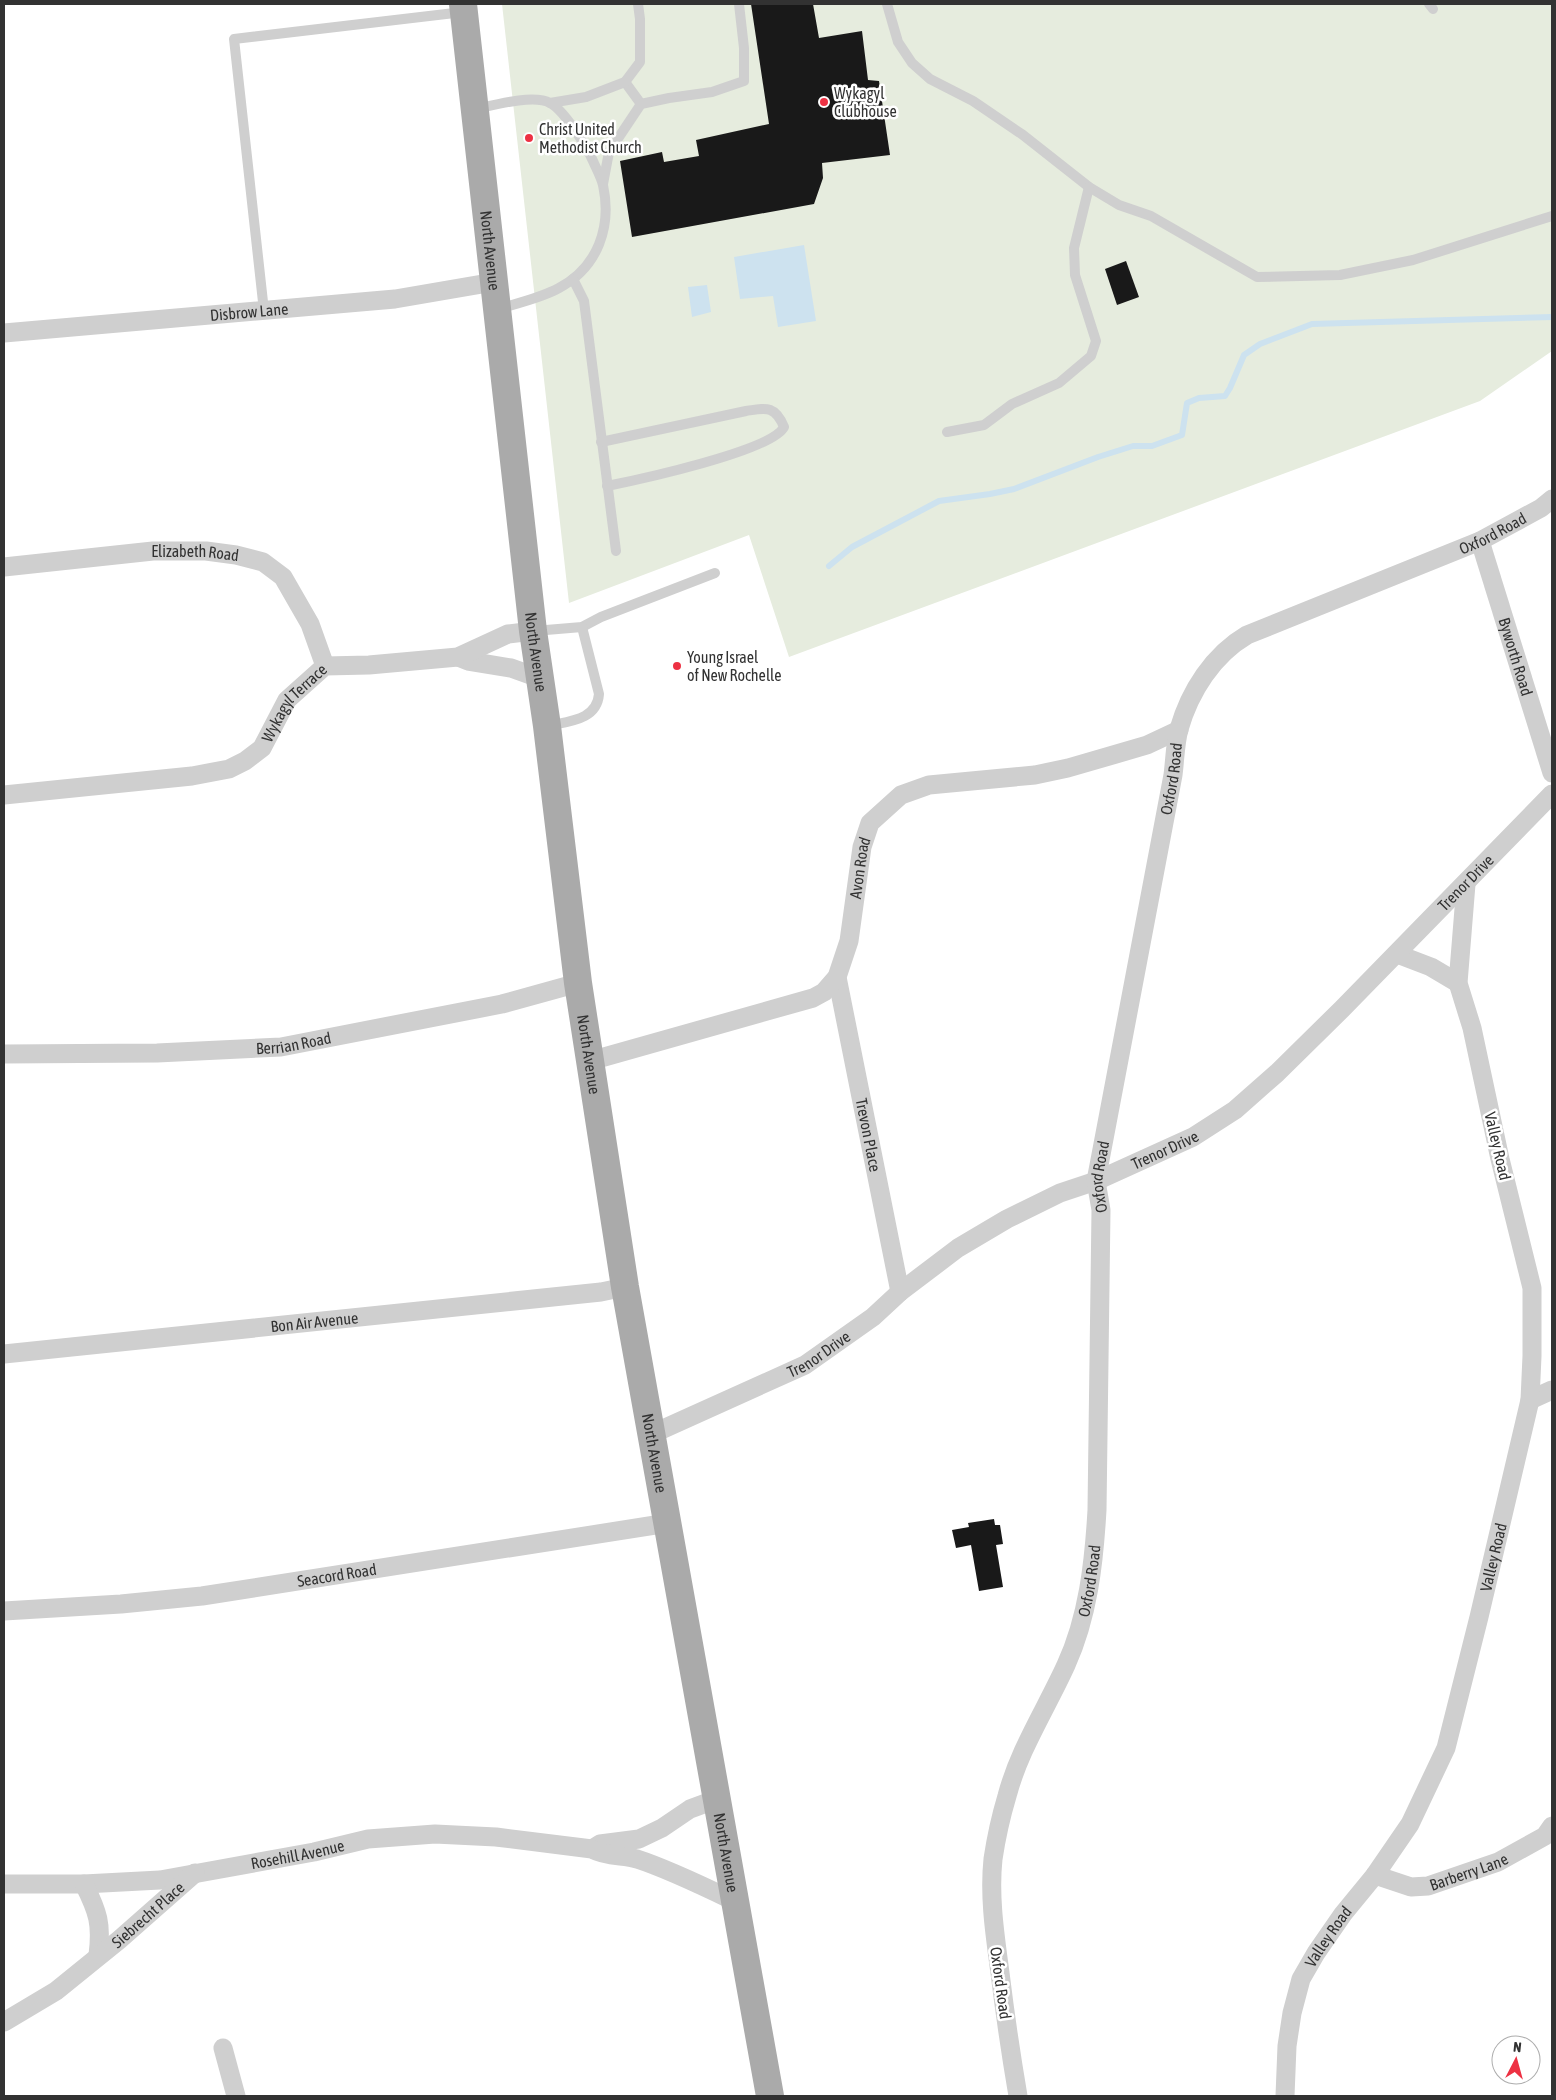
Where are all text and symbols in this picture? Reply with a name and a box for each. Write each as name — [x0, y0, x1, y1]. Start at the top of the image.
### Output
place label: Wykagyl Clubhouse — [834, 84, 897, 120]
marker: Wykagyl Clubhouse — [818, 96, 830, 108]
place label: Christ United Methodist Church — [539, 120, 642, 156]
marker: Christ United Methodist Church — [523, 132, 535, 144]
street label: North Avenue — [477, 209, 504, 291]
street label: Disbrow Lane — [209, 299, 289, 324]
street label: Oxford Road — [1456, 509, 1529, 558]
street label: Elizabeth Road — [151, 542, 240, 564]
street label: North Avenue — [522, 611, 551, 693]
street label: Byworth Road — [1495, 615, 1536, 698]
place label: Young Israel of New Rochelle — [687, 648, 781, 684]
street label: Wykagyl Terrace — [258, 660, 330, 745]
marker: Young Israel of New Rochelle — [671, 660, 683, 672]
street label: Oxford Road — [1157, 742, 1185, 816]
street label: Avon Road — [846, 834, 874, 900]
street label: Trenor Drive — [1434, 851, 1497, 914]
street label: North Avenue — [574, 1013, 604, 1095]
street label: Berrian Road — [255, 1028, 333, 1057]
street label: Trevon Place — [852, 1097, 885, 1173]
street label: Valley Road — [1480, 1110, 1515, 1182]
street label: Trenor Drive — [1128, 1127, 1202, 1173]
street label: Oxford Road — [1087, 1139, 1112, 1214]
street label: Bon Air Avenue — [270, 1308, 359, 1335]
street label: Trenor Drive — [784, 1327, 853, 1381]
street label: North Avenue — [639, 1412, 671, 1494]
street label: Valley Road — [1476, 1521, 1510, 1593]
street label: Oxford Road — [1074, 1544, 1103, 1619]
street label: Seacord Road — [296, 1560, 378, 1590]
street label: North Avenue — [710, 1811, 742, 1894]
street label: Rosehill Avenue — [249, 1836, 346, 1872]
street label: Barberry Lane — [1427, 1849, 1511, 1894]
street label: Siebrecht Place — [108, 1878, 188, 1951]
street label: Valley Road — [1301, 1902, 1355, 1970]
street label: Oxford Road — [987, 1946, 1015, 2020]
north arrow — [1491, 2035, 1541, 2085]
text: N — [1512, 2039, 1522, 2055]

